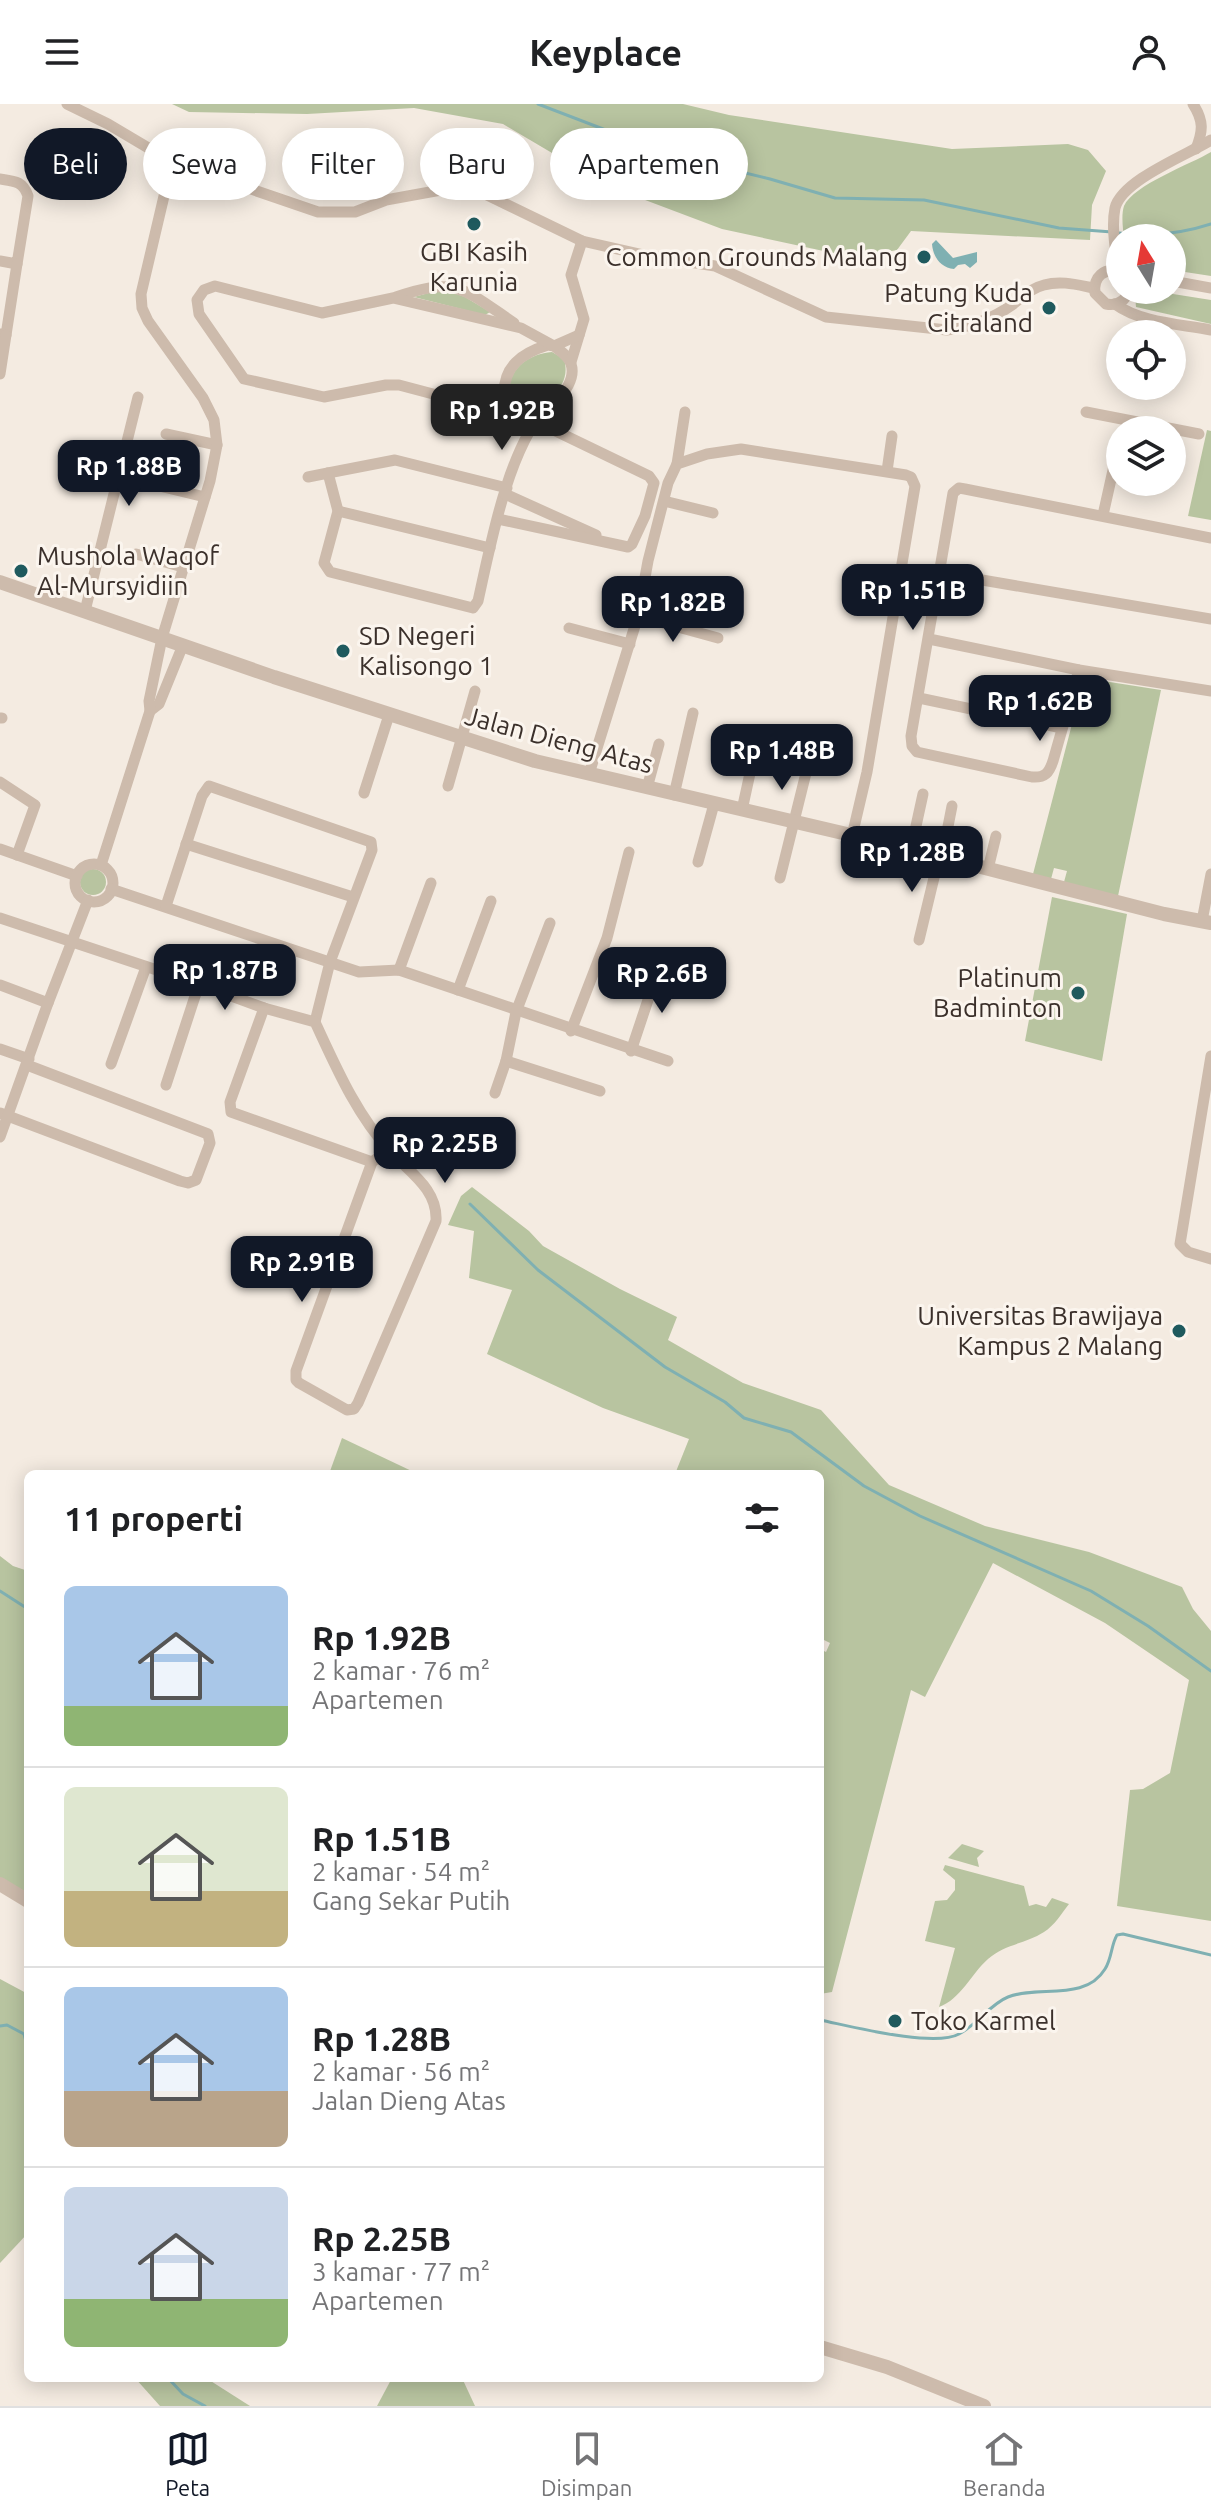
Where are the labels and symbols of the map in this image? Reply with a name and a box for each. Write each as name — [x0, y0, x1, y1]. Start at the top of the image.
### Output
marker: GBI Kasih Karunia — [465, 215, 483, 233]
north arrow — [1106, 224, 1186, 304]
place label: GBI Kasih Karunia — [420, 237, 528, 296]
place label: Common Grounds Malang — [606, 242, 908, 271]
marker: Common Grounds Malang — [915, 248, 933, 266]
place label: Patung Kuda Citraland — [884, 278, 1033, 337]
marker: Patung Kuda Citraland — [1040, 299, 1058, 317]
pin: Rp 1.92B — [419, 384, 585, 452]
pin: Rp 1.88B — [46, 440, 212, 508]
place label: Mushola Waqof Al-Mursyidiin — [37, 541, 220, 600]
marker: Mushola Waqof Al-Mursyidiin — [12, 562, 30, 580]
pin: Rp 1.51B — [830, 564, 996, 632]
pin: Rp 1.82B — [590, 576, 756, 644]
place label: SD Negeri Kalisongo 1 — [359, 621, 493, 680]
marker: SD Negeri Kalisongo 1 — [334, 642, 352, 660]
pin: Rp 1.62B — [957, 675, 1123, 743]
street label: Jalan Dieng Atas — [462, 700, 656, 779]
pin: Rp 1.48B — [699, 724, 865, 792]
pin: Rp 1.28B — [829, 826, 995, 894]
pin: Rp 1.87B — [142, 944, 308, 1012]
pin: Rp 2.6B — [588, 947, 736, 1015]
place label: Platinum Badminton — [933, 963, 1062, 1022]
marker: Platinum Badminton — [1069, 984, 1087, 1002]
pin: Rp 2.25B — [362, 1117, 528, 1185]
pin: Rp 2.91B — [219, 1236, 385, 1304]
place label: Universitas Brawijaya Kampus 2 Malang — [917, 1301, 1163, 1360]
marker: Universitas Brawijaya Kampus 2 Malang — [1170, 1322, 1188, 1340]
place label: Toko Karmel — [911, 2006, 1056, 2035]
marker: Toko Karmel — [886, 2012, 904, 2030]

